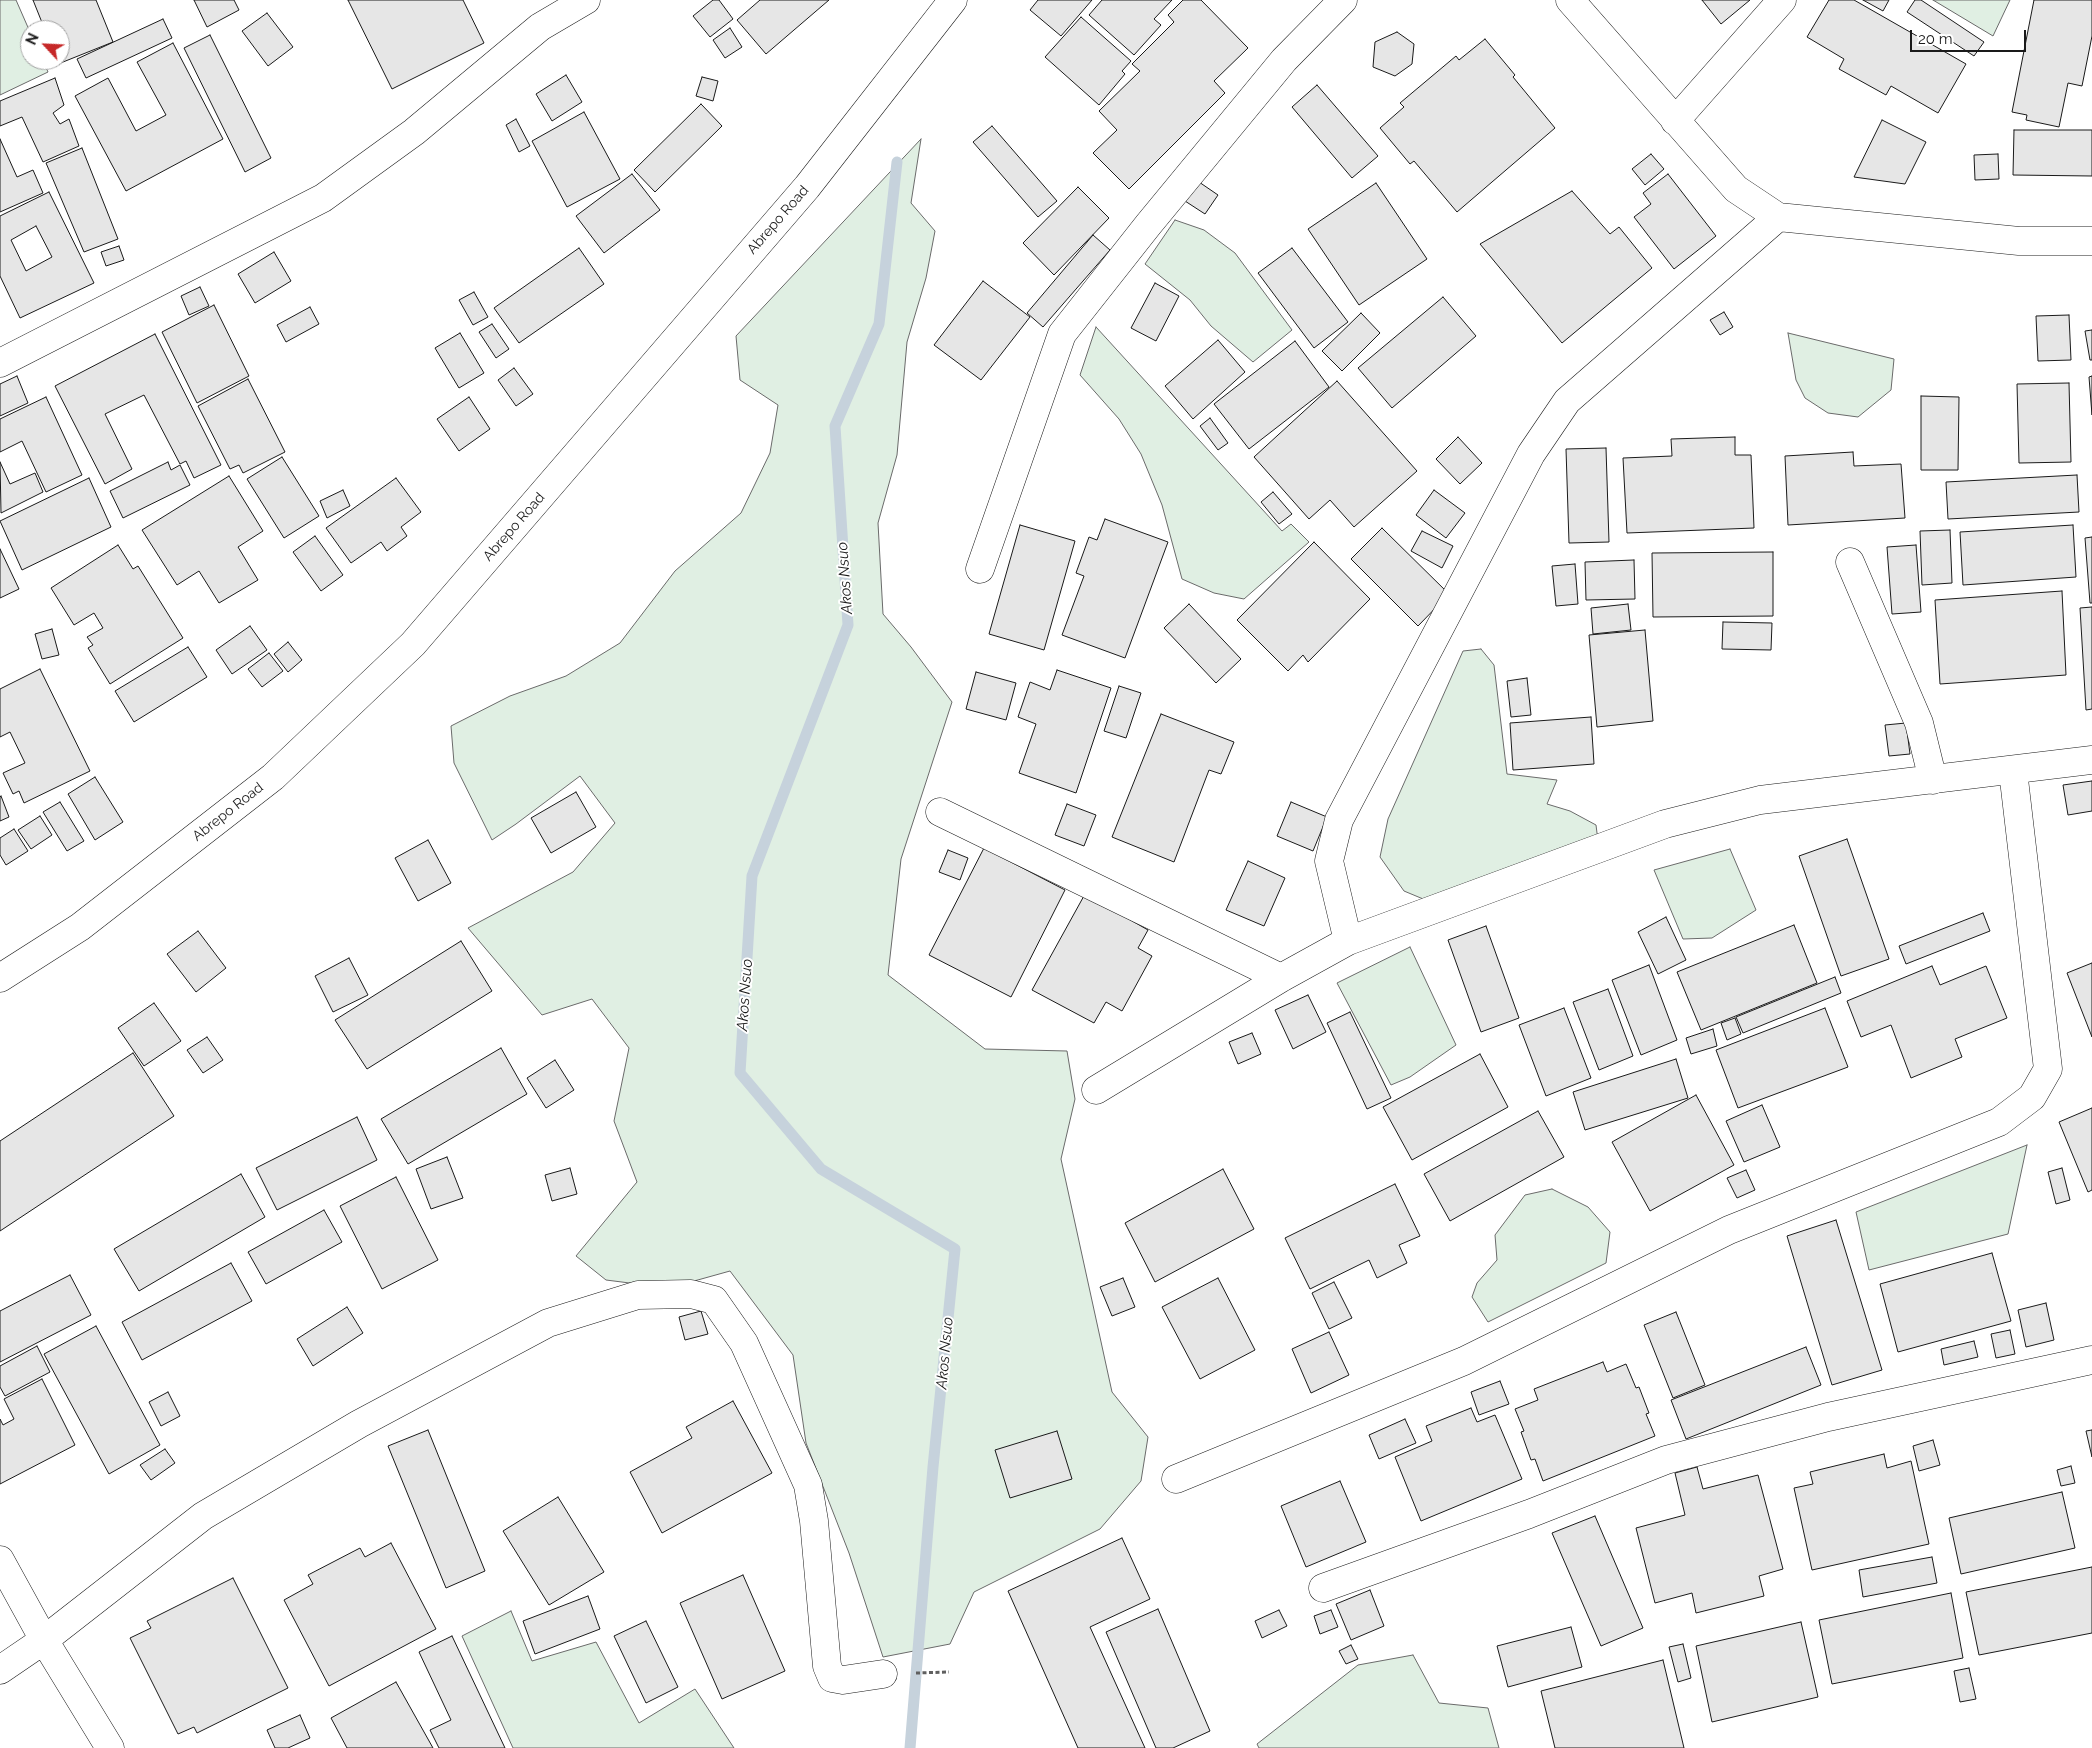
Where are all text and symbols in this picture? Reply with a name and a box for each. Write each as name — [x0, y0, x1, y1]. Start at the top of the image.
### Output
north arrow — [20, 20, 70, 70]
scale bar — [1912, 20, 2028, 52]
text: 20 m — [1918, 30, 1953, 48]
text: N — [23, 31, 42, 47]
street label: Abrepo Road — [744, 182, 812, 258]
street label: Abrepo Road — [480, 489, 548, 565]
water label: Akos Nsuo — [834, 541, 856, 615]
street label: Abrepo Road — [189, 779, 267, 845]
water label: Akos Nsuo — [734, 958, 756, 1032]
water label: Akos Nsuo — [933, 1316, 957, 1390]

